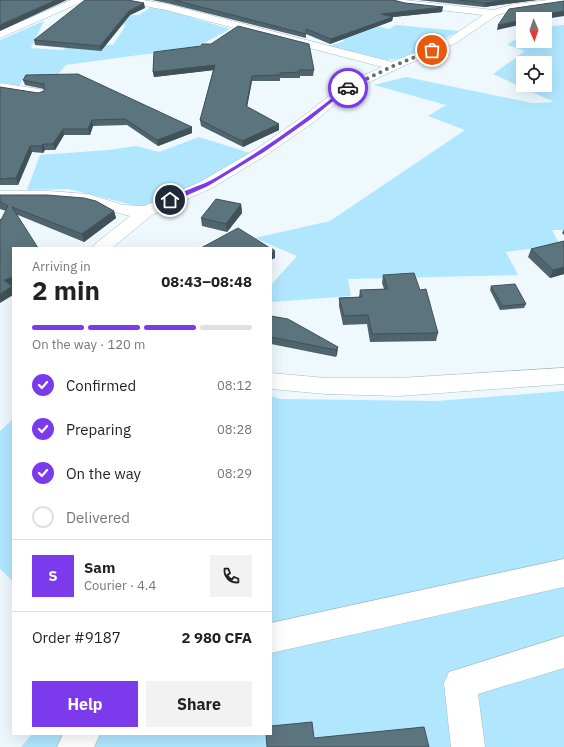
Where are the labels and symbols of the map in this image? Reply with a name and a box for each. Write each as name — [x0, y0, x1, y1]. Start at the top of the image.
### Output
north arrow — [516, 12, 552, 48]
pin — [415, 33, 449, 67]
courier — [328, 68, 368, 108]
pin — [153, 183, 187, 217]

